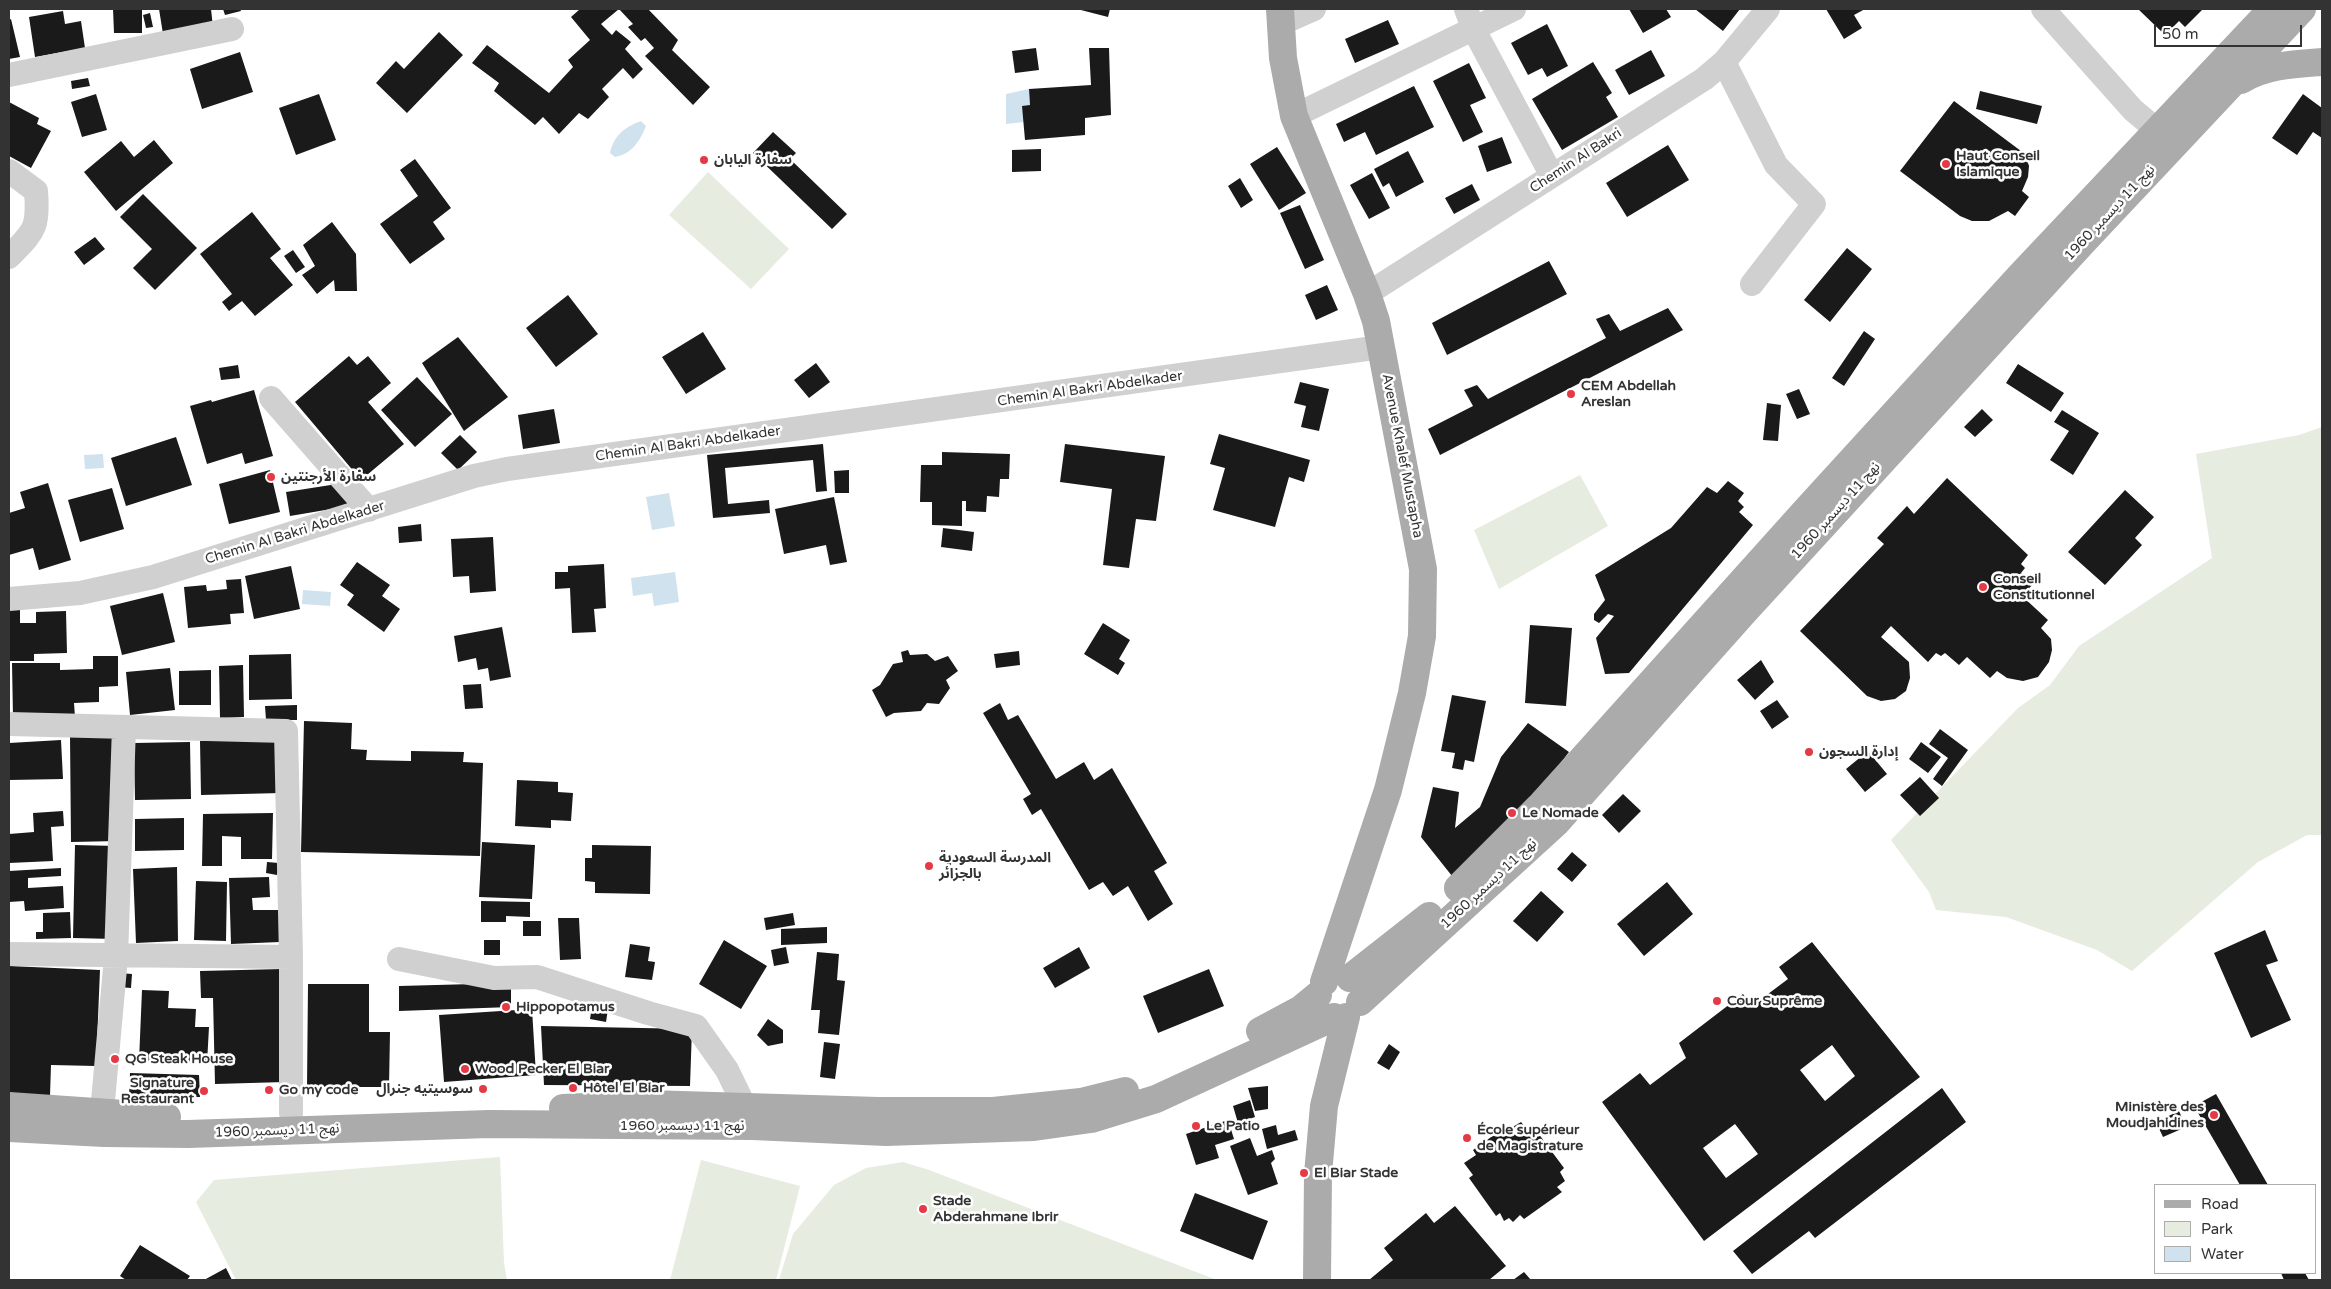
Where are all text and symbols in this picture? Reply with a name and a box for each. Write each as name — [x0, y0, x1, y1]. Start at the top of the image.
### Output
scale bar — [2156, 15, 2304, 47]
text: 50 m — [2162, 25, 2199, 43]
street label: Chemin Al Bakri — [1527, 125, 1625, 197]
place label: Haut Conseil Islamique — [1956, 148, 2040, 180]
place label: سفارة اليابان — [714, 152, 792, 168]
marker: سفارة اليابان — [698, 154, 710, 166]
marker: Haut Conseil Islamique — [1940, 158, 1952, 170]
street label: نهج 11 ديسمبر 1960 — [2061, 162, 2159, 264]
street label: Chemin Al Bakri Abdelkader — [996, 368, 1184, 410]
street label: Avenue Khalef Mustapha — [1378, 372, 1426, 540]
place label: CEM Abdellah Areslan — [1581, 378, 1676, 411]
marker: CEM Abdellah Areslan — [1565, 388, 1577, 400]
street label: Chemin Al Bakri Abdelkader — [594, 423, 782, 465]
street label: نهج 11 ديسمبر 1960 — [1788, 459, 1884, 563]
place label: سفارة الأرجنتين — [281, 469, 376, 485]
marker: سفارة الأرجنتين — [265, 471, 277, 483]
street label: Chemin Al Bakri Abdelkader — [203, 498, 387, 568]
place label: Conseil Constitutionnel — [1993, 571, 2095, 604]
marker: Conseil Constitutionnel — [1977, 581, 1989, 593]
place label: إدارة السجون — [1819, 744, 1898, 760]
marker: إدارة السجون — [1803, 746, 1815, 758]
place label: Le Nomade — [1522, 805, 1599, 821]
marker: Le Nomade — [1506, 807, 1518, 819]
street label: نهج 11 ديسمبر 1960 — [1438, 835, 1540, 933]
place label: المدرسة السعودية بالجزائر — [939, 850, 1051, 882]
marker: المدرسة السعودية بالجزائر — [923, 860, 935, 872]
place label: Cour Suprême — [1727, 993, 1822, 1009]
marker: Cour Suprême — [1711, 995, 1723, 1007]
place label: Hippopotamus — [516, 999, 615, 1015]
marker: Hippopotamus — [500, 1001, 512, 1013]
place label: QG Steak House — [125, 1051, 233, 1067]
marker: QG Steak House — [109, 1053, 121, 1065]
place label: Wood Pecker El Biar — [475, 1061, 609, 1077]
marker: Wood Pecker El Biar — [459, 1063, 471, 1075]
place label: Signature Restaurant — [121, 1075, 194, 1108]
place label: Hôtel El Biar — [583, 1080, 664, 1096]
place label: سوسيتيه جنرال — [376, 1081, 473, 1097]
place label: Go my code — [279, 1082, 358, 1098]
marker: Hôtel El Biar — [567, 1082, 579, 1094]
marker: سوسيتيه جنرال — [477, 1083, 489, 1095]
marker: Go my code — [263, 1084, 275, 1096]
marker: Signature Restaurant — [198, 1085, 210, 1097]
place label: Ministère des Moudjahidines — [2106, 1099, 2204, 1132]
marker: Ministère des Moudjahidines — [2208, 1109, 2220, 1121]
street label: نهج 11 ديسمبر 1960 — [620, 1118, 744, 1134]
place label: Le Patio — [1206, 1118, 1260, 1134]
street label: نهج 11 ديسمبر 1960 — [214, 1120, 340, 1142]
marker: Le Patio — [1190, 1120, 1202, 1132]
place label: École supérieur de Magistrature — [1477, 1122, 1583, 1154]
marker: École supérieur de Magistrature — [1461, 1132, 1473, 1144]
place label: El Biar Stade — [1314, 1165, 1398, 1181]
marker: El Biar Stade — [1298, 1167, 1310, 1179]
legend — [2154, 1184, 2316, 1274]
place label: Stade Abderahmane Ibrir — [933, 1193, 1058, 1226]
text: Road — [2201, 1195, 2239, 1213]
marker: Stade Abderahmane Ibrir — [917, 1203, 929, 1215]
text: Park — [2201, 1220, 2233, 1238]
text: Water — [2201, 1245, 2244, 1263]

